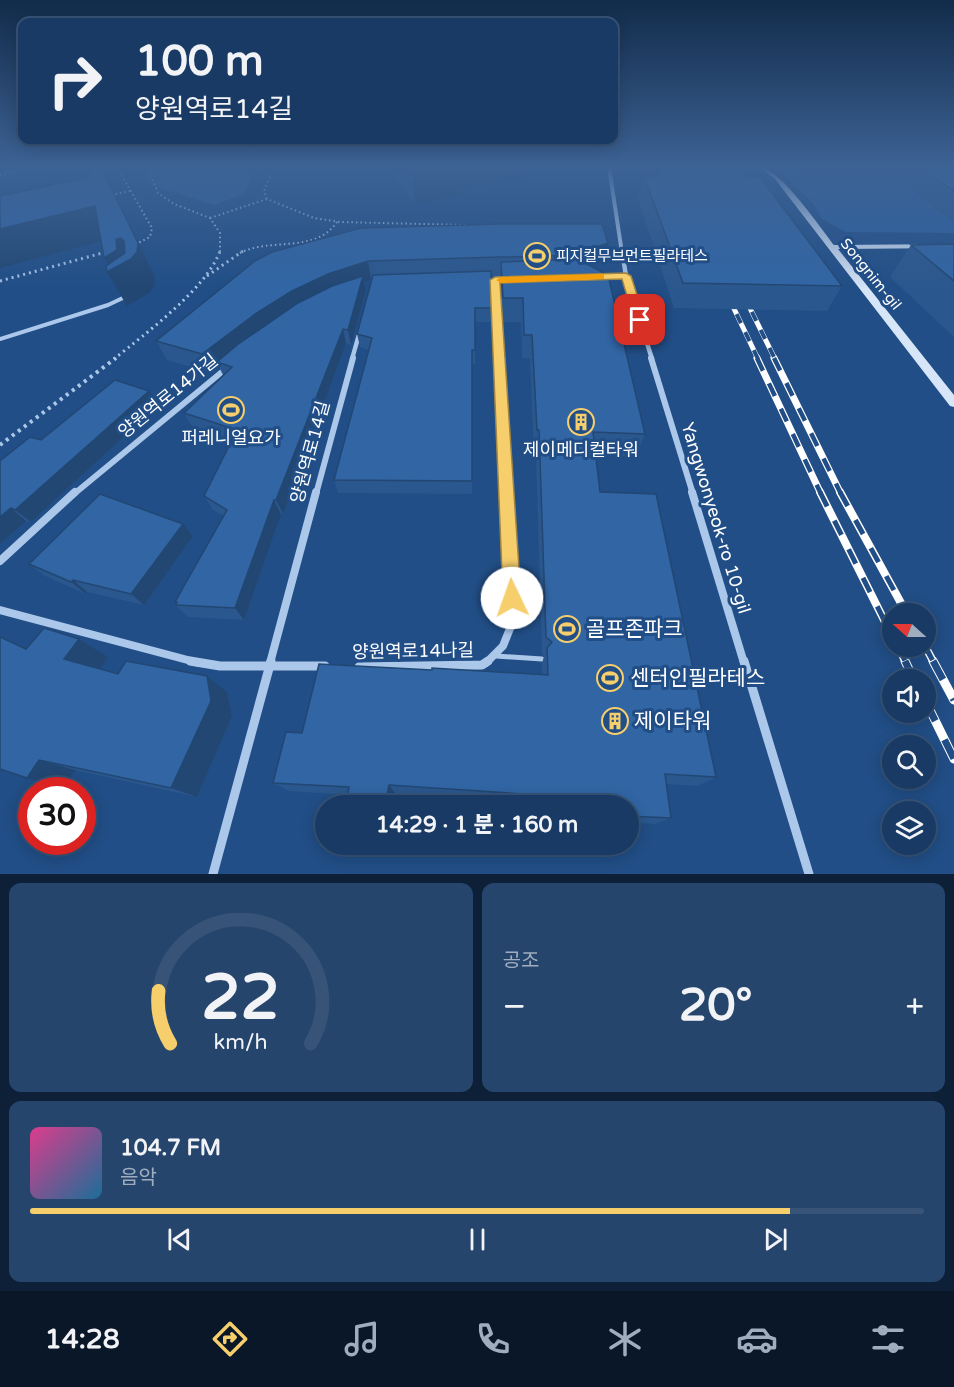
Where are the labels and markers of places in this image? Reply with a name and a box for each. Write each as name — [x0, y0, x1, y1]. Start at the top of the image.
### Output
sports icon: 피지컬무브먼트필라테스 — [522, 241, 552, 271]
place label: 피지컬무브먼트필라테스 — [556, 247, 708, 265]
pin — [614, 294, 665, 345]
sports icon: 퍼레니얼요가 — [216, 395, 246, 425]
building icon: 제이메디컬타워 — [566, 407, 596, 437]
place label: 퍼레니얼요가 — [181, 427, 281, 449]
place label: 제이메디컬타워 — [523, 439, 639, 461]
sports icon: 골프존파크 — [552, 614, 582, 644]
place label: 골프존파크 — [586, 617, 683, 642]
sports icon: 센터인필라테스 — [595, 663, 625, 693]
place label: 센터인필라테스 — [630, 666, 765, 691]
building icon: 제이타워 — [600, 706, 630, 736]
place label: 제이타워 — [634, 709, 711, 734]

